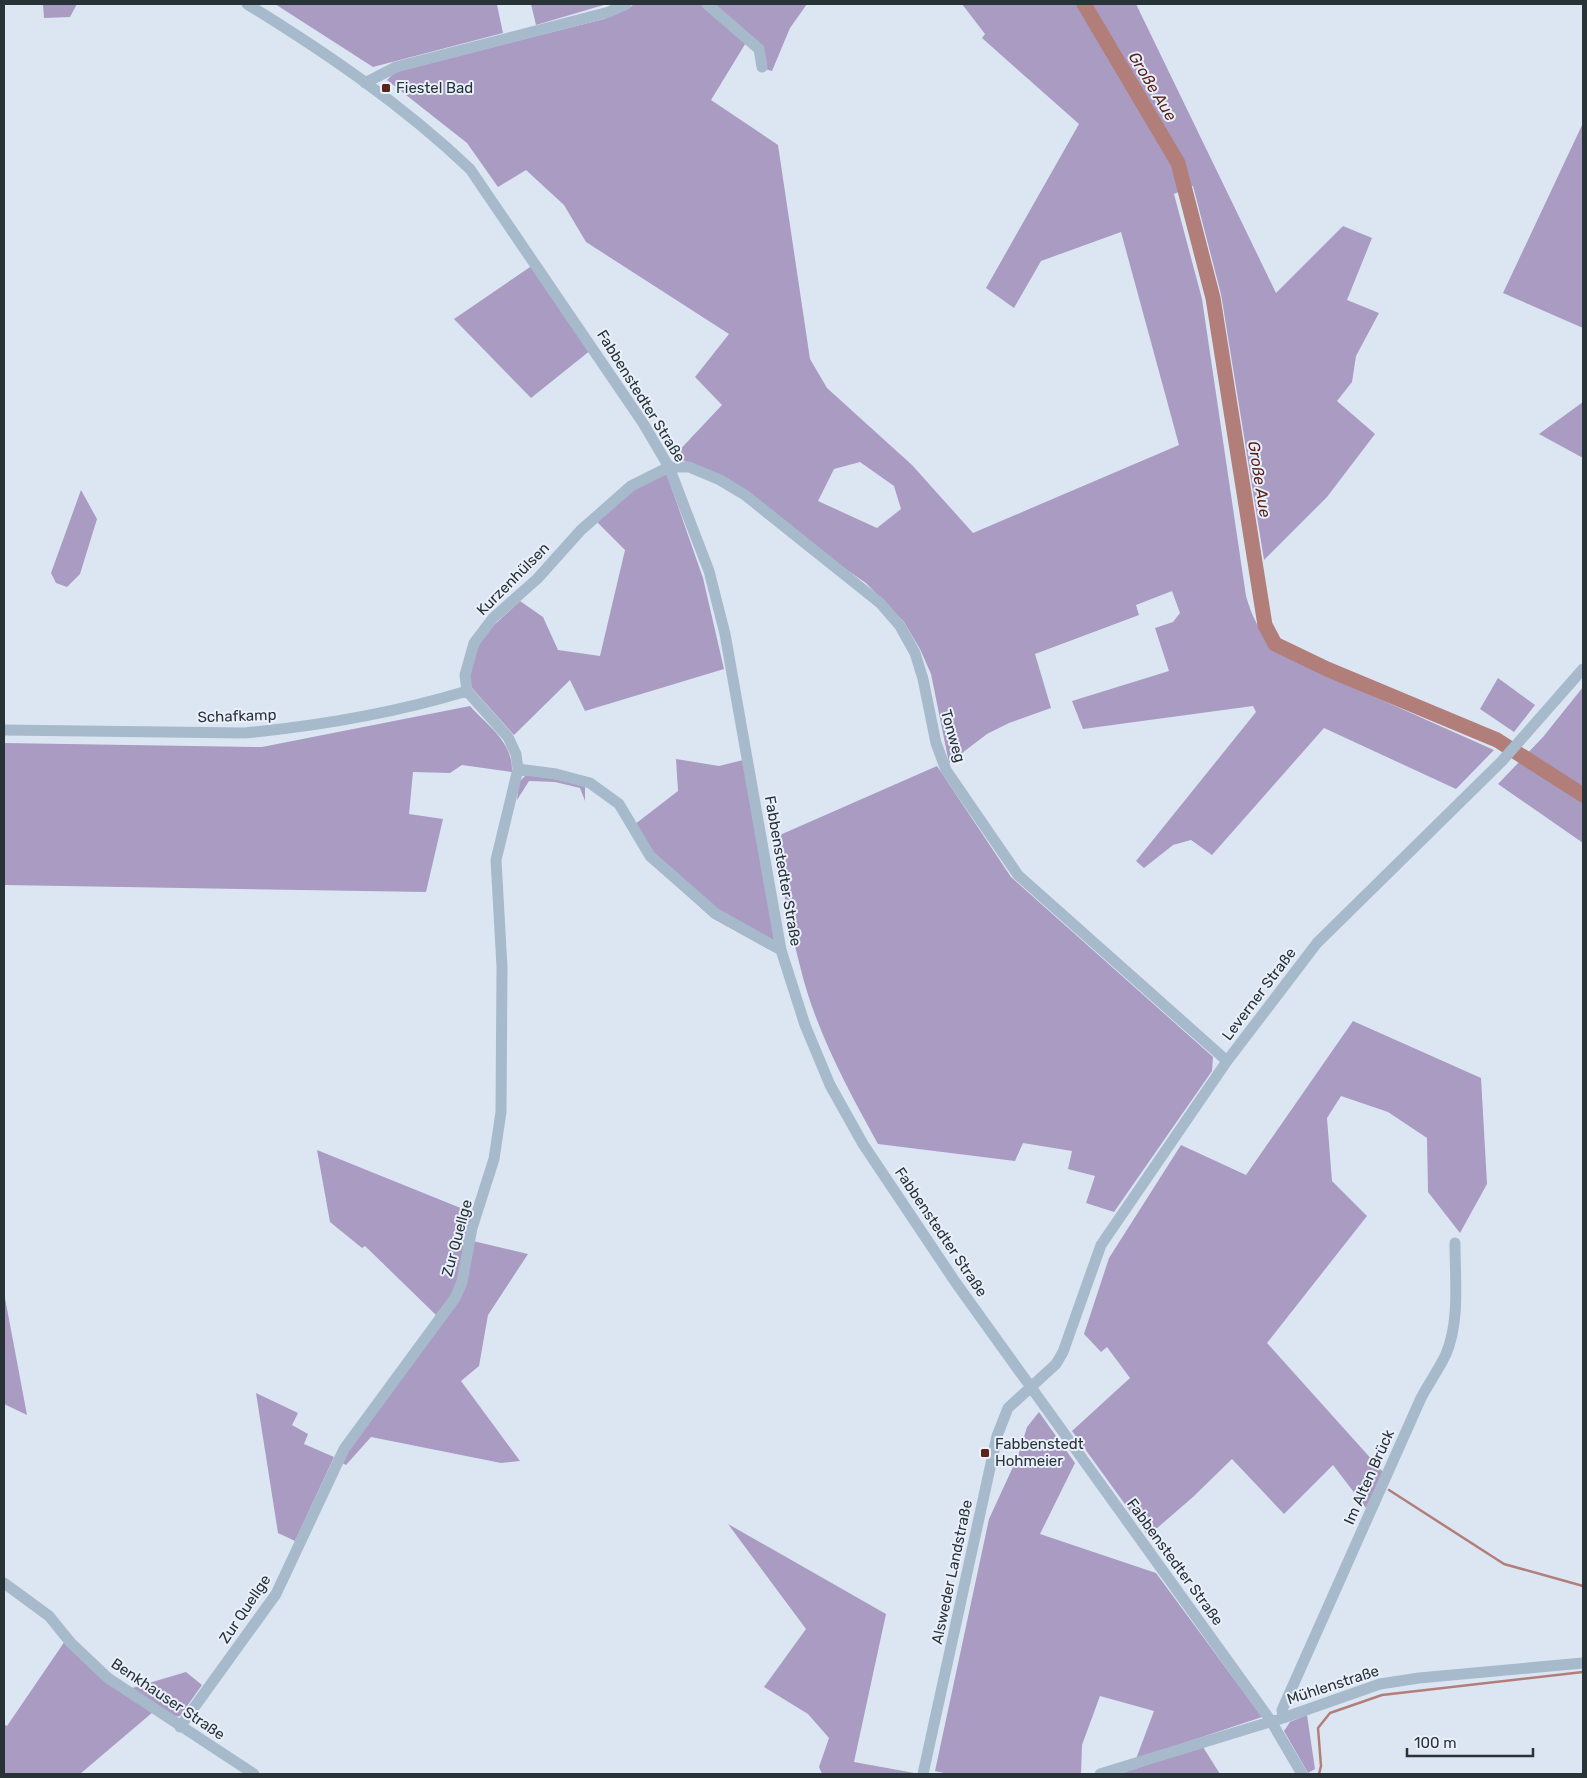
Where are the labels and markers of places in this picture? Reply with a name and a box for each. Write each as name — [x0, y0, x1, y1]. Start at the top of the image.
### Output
place label: Fiestel Bad — [396, 79, 473, 97]
marker: Fiestel Bad — [380, 82, 392, 94]
place label: Fabbenstedt Hohmeier — [995, 1435, 1084, 1470]
marker: Fabbenstedt Hohmeier — [979, 1447, 991, 1459]

